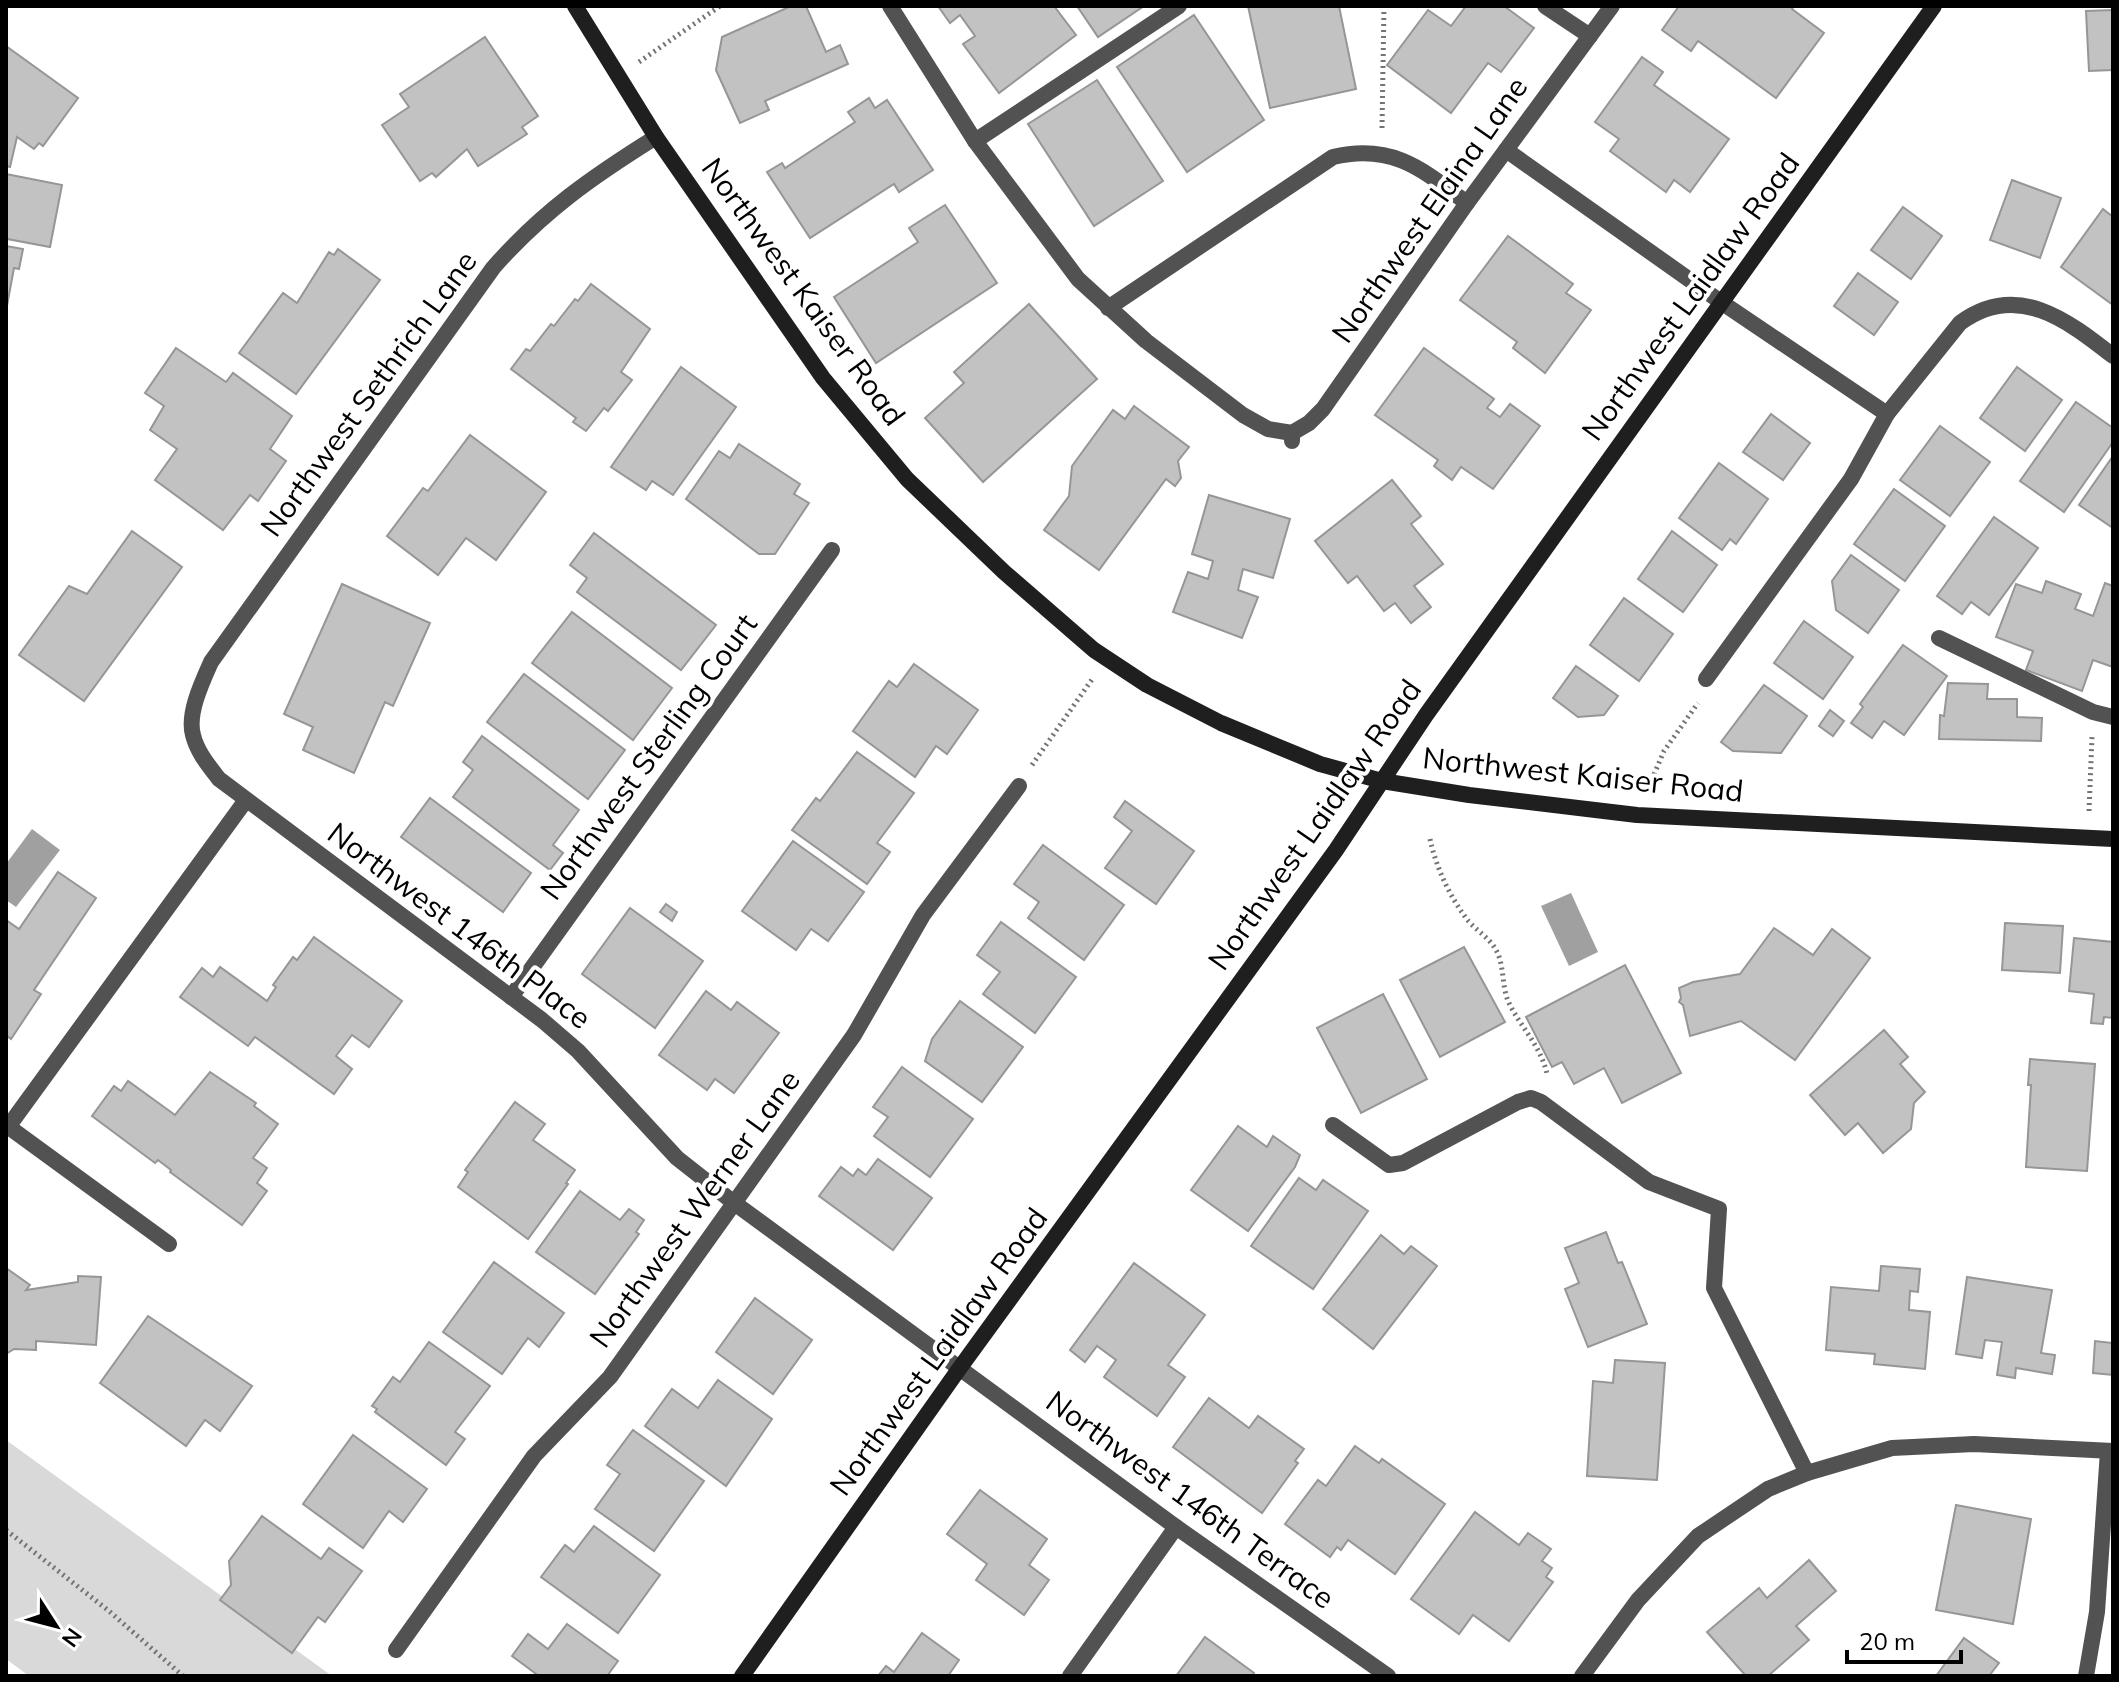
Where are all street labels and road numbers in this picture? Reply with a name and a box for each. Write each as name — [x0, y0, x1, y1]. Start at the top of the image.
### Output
street label: Northwest Elaina Lane — [1323, 69, 1535, 350]
street label: Northwest Laidlaw Road — [1573, 145, 1807, 448]
street label: Northwest Kaiser Road — [694, 150, 914, 433]
street label: Northwest Sethrich Lane — [252, 243, 485, 544]
street label: Northwest Sterling Court — [532, 606, 765, 907]
street label: Northwest Laidlaw Road — [1199, 672, 1429, 977]
street label: Northwest Kaiser Road — [1421, 738, 1745, 810]
street label: Northwest 146th Place — [320, 814, 599, 1037]
street label: Northwest Werner Lane — [581, 1062, 808, 1355]
street label: Northwest Laidlaw Road — [821, 1200, 1055, 1503]
street label: Northwest 146th Terrace — [1039, 1382, 1342, 1617]

